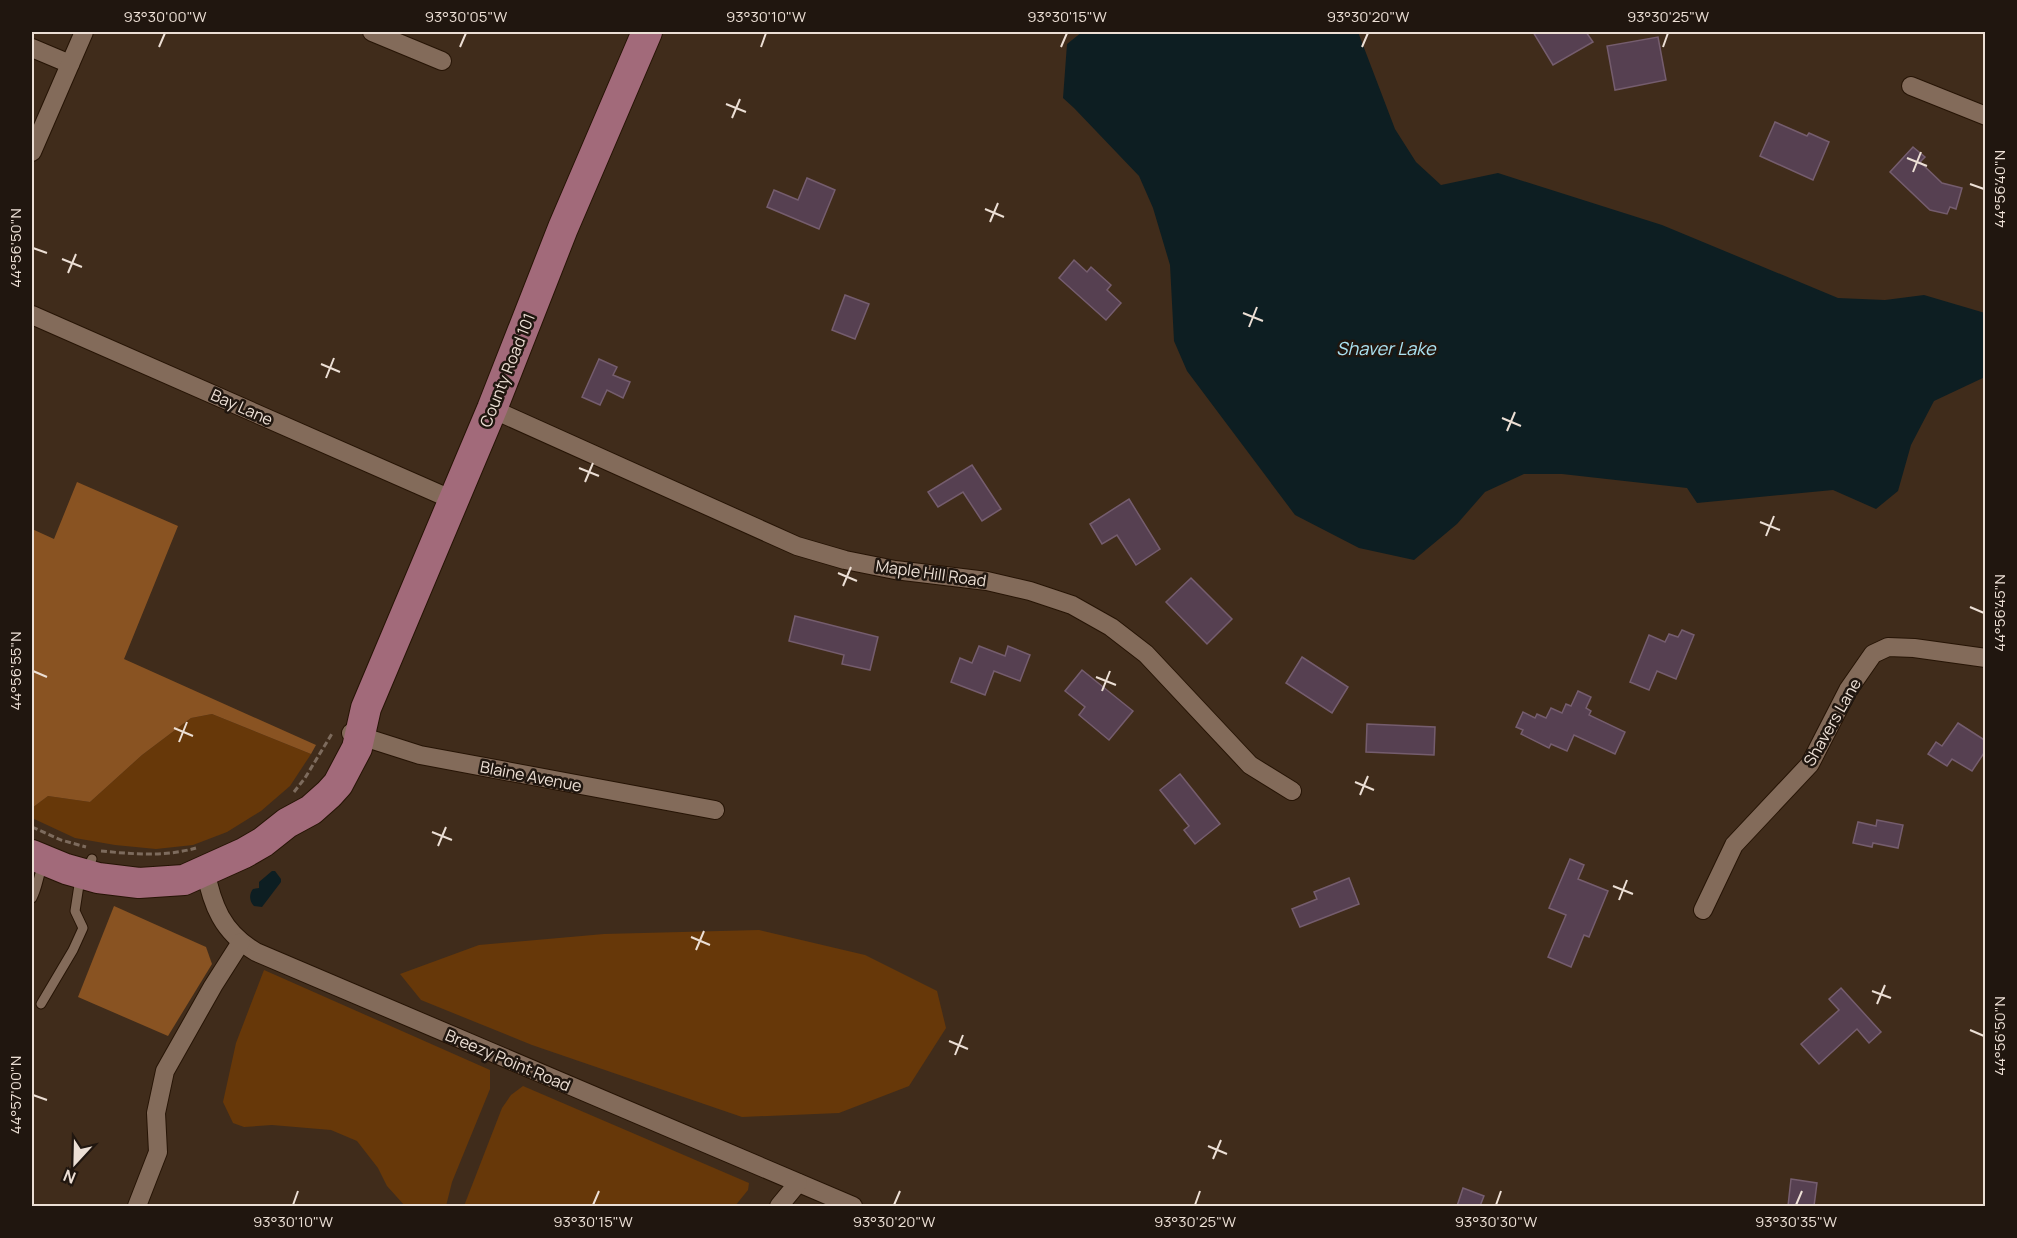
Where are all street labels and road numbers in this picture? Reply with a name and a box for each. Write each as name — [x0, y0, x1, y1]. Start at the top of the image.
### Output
street label: County Road 101 — [474, 310, 540, 430]
street label: Bay Lane — [208, 384, 276, 430]
street label: Maple Hill Road — [874, 554, 988, 592]
street label: Shavers Lane — [1798, 674, 1866, 770]
street label: Blaine Avenue — [478, 755, 584, 797]
street label: Breezy Point Road — [442, 1024, 574, 1096]

